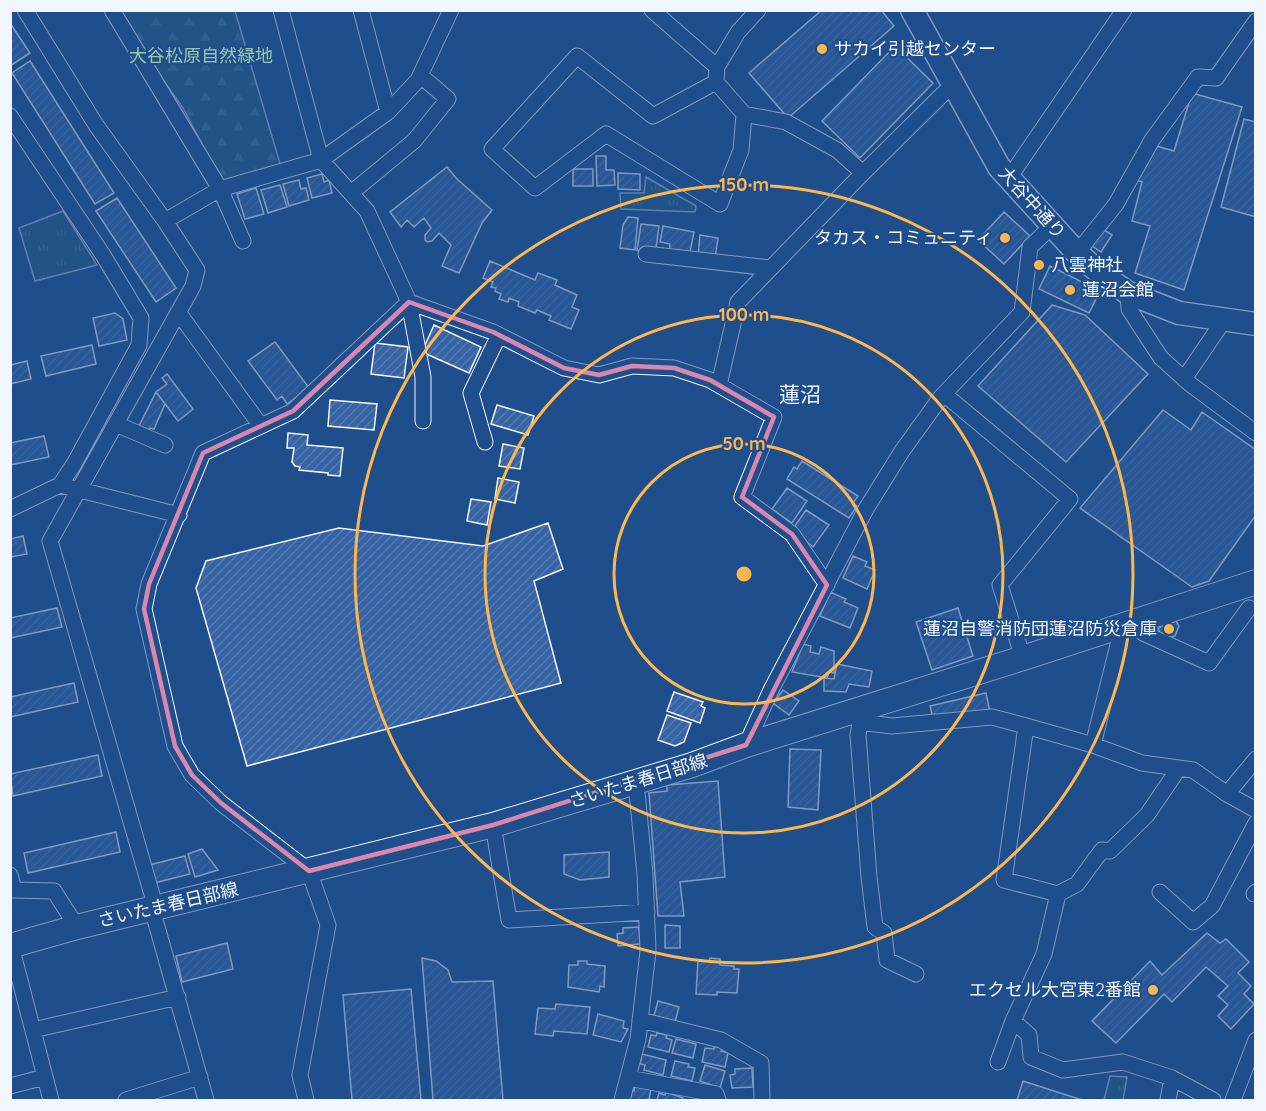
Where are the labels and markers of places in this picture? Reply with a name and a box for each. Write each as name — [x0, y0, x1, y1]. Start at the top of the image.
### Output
place label: サカイ引越センター — [834, 37, 996, 60]
marker: サカイ引越センター — [815, 42, 829, 56]
place label: タカス・コミュニティ — [814, 226, 993, 249]
marker: タカス・コミュニティ — [998, 231, 1012, 245]
place label: 八雲神社 — [1051, 253, 1123, 276]
marker: 八雲神社 — [1032, 258, 1046, 272]
place label: 蓮沼会館 — [1082, 278, 1154, 301]
marker: 蓮沼会館 — [1063, 283, 1077, 297]
centre of rings — [734, 564, 754, 584]
place label: 蓮沼自警消防団蓮沼防災倉庫 — [923, 617, 1157, 640]
marker: 蓮沼自警消防団蓮沼防災倉庫 — [1162, 622, 1176, 636]
place label: エクセル大宮東2番館 — [969, 978, 1141, 1001]
marker: エクセル大宮東2番館 — [1146, 983, 1160, 997]

